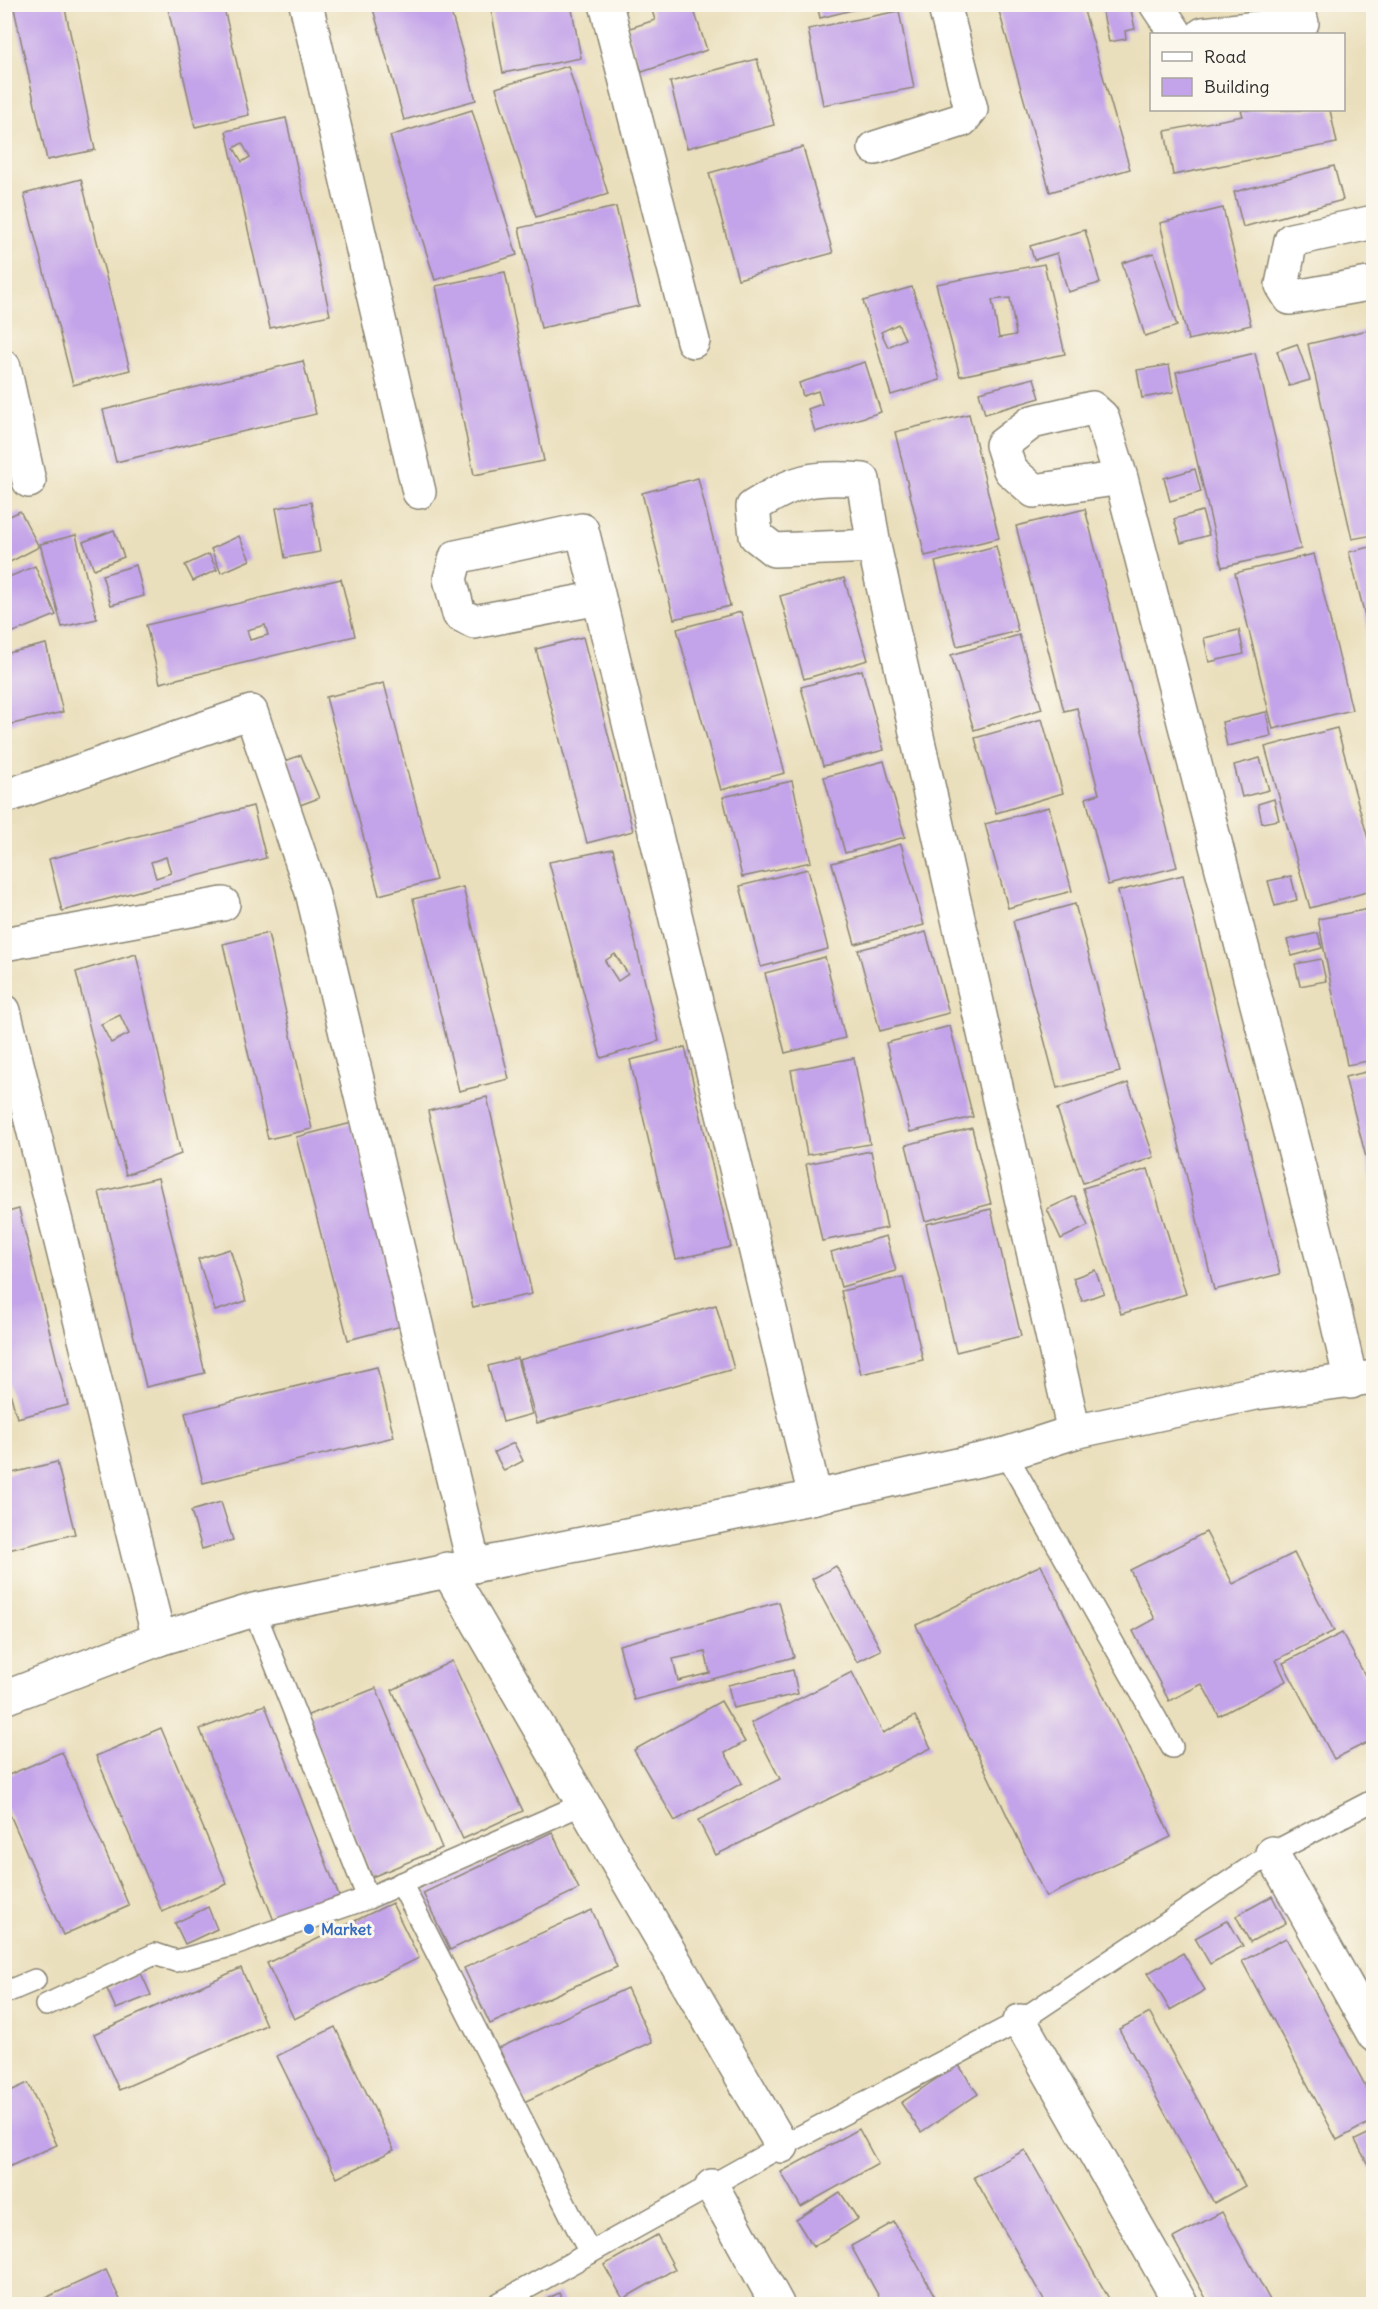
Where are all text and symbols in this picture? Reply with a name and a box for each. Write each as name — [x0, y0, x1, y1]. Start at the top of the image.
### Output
legend — [1150, 33, 1345, 111]
text: Road — [1204, 45, 1247, 68]
text: Building — [1204, 75, 1269, 98]
place label: Market — [321, 1919, 372, 1939]
marker: Market — [302, 1922, 316, 1936]

